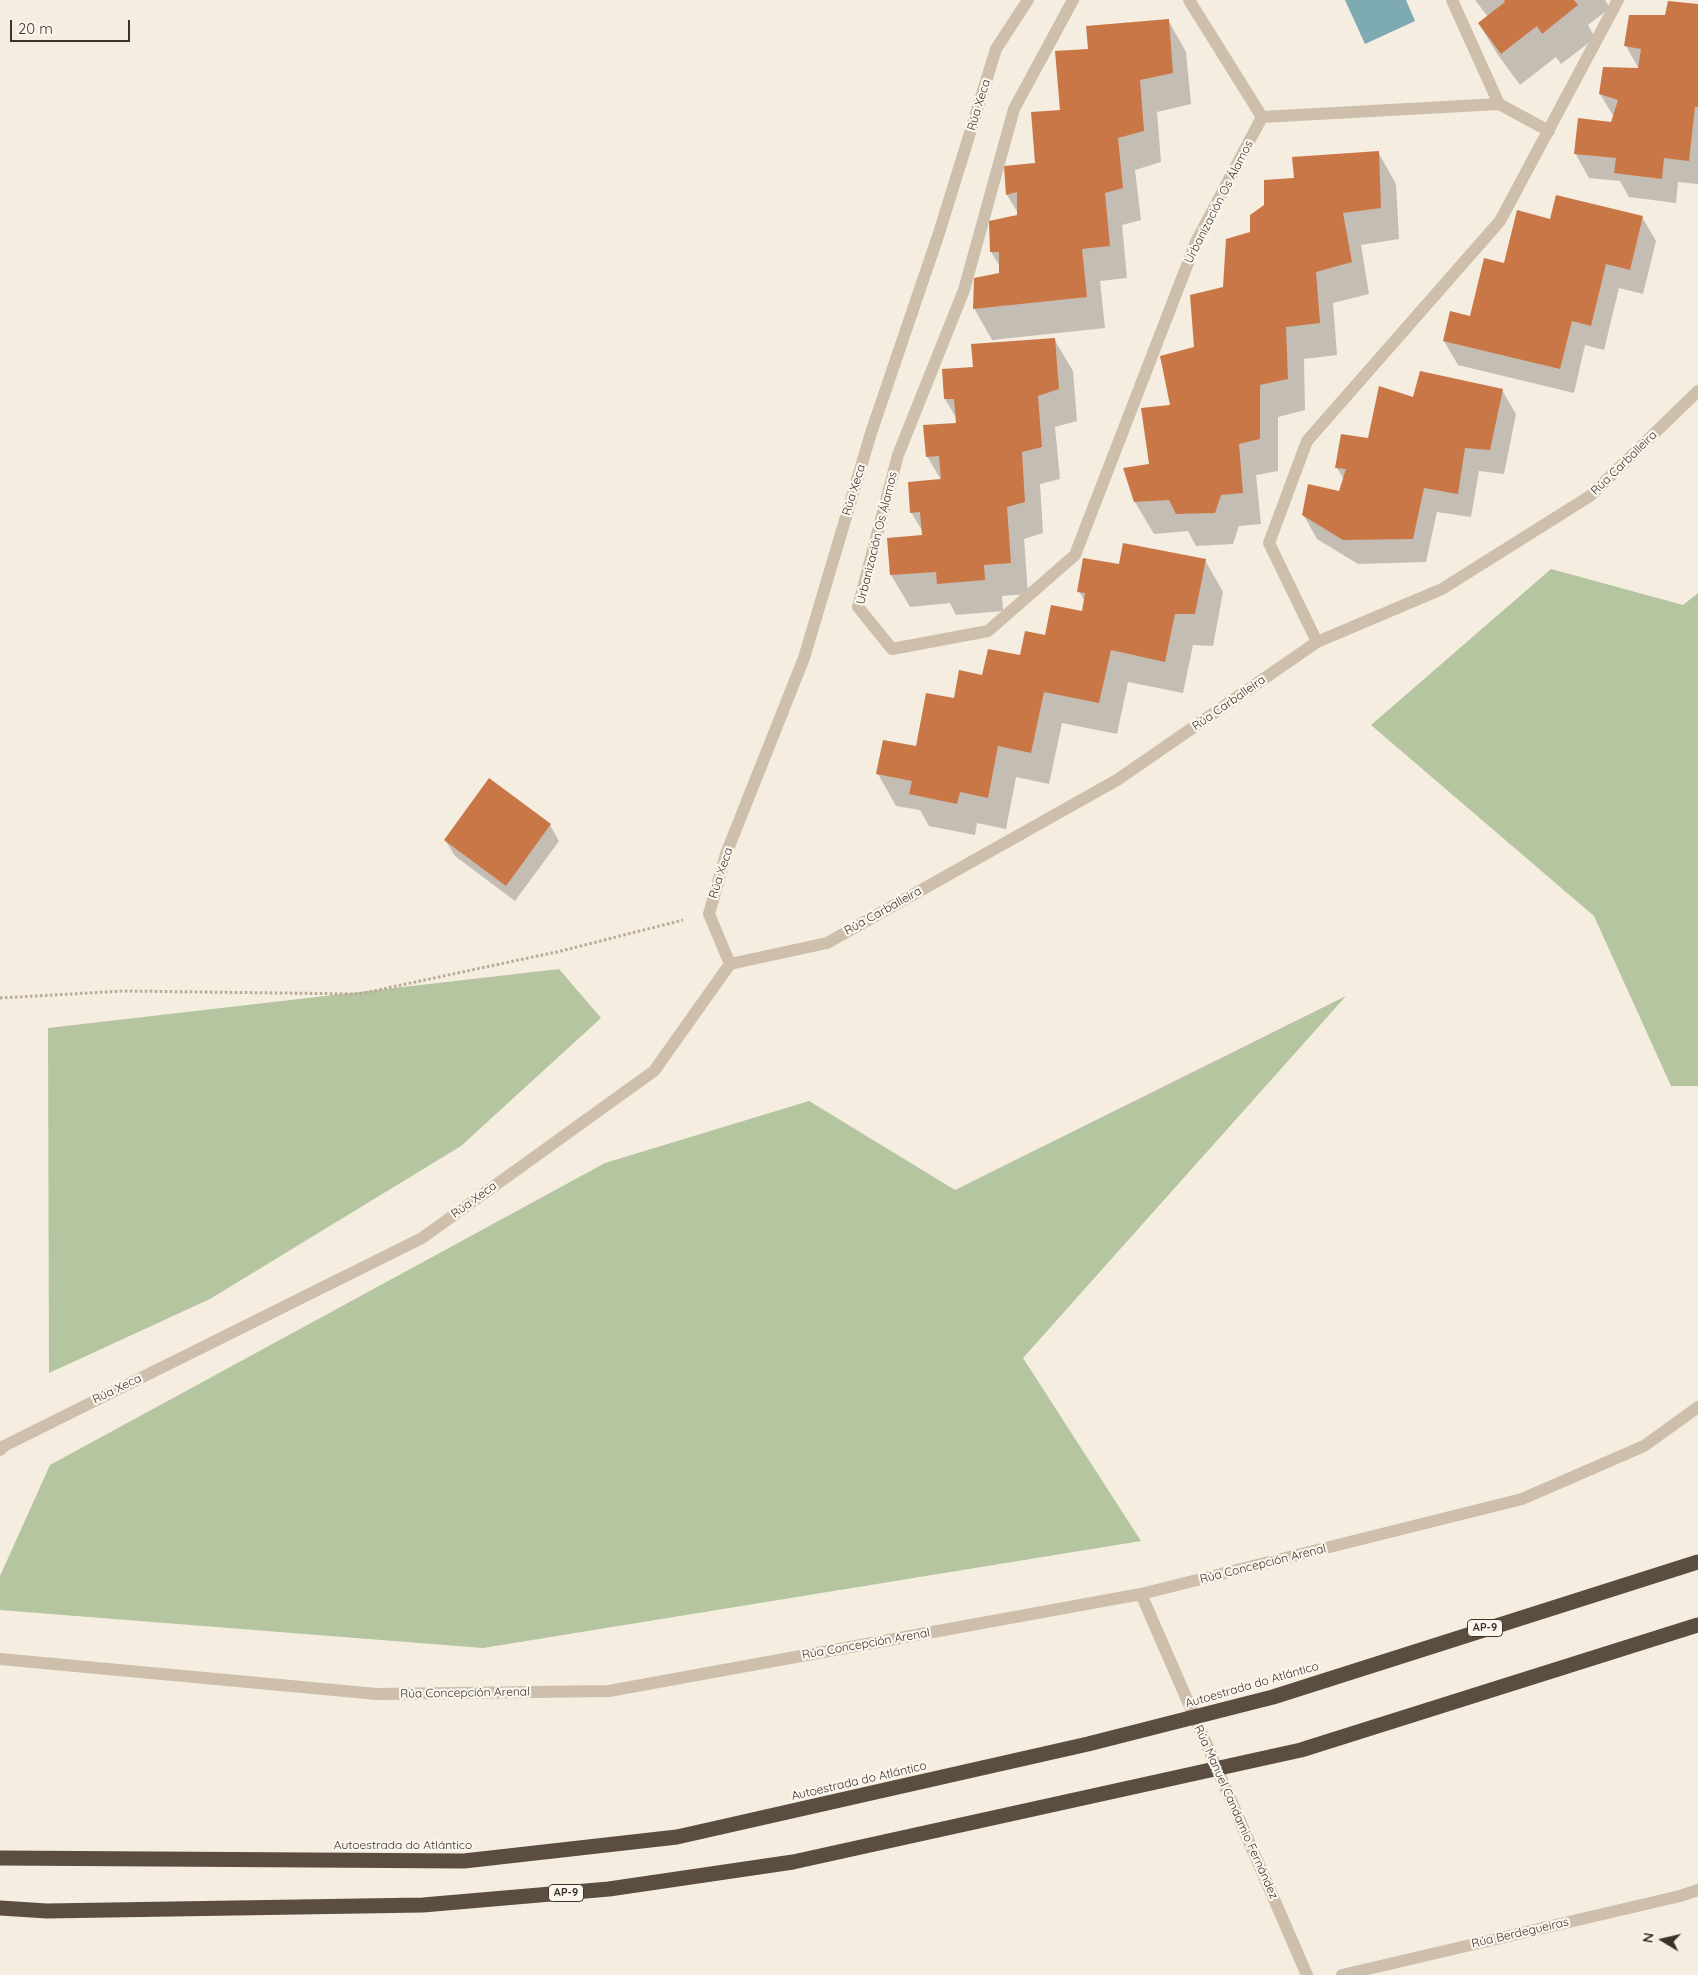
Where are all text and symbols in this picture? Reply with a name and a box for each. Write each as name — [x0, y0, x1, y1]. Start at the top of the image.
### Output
scale bar — [12, 10, 132, 42]
text: 20 m — [18, 19, 53, 38]
street label: Rúa Xeca — [964, 78, 994, 132]
street label: Urbanización Os Álamos — [1182, 138, 1256, 266]
street label: Rúa Carballeira — [1588, 428, 1660, 498]
street label: Rúa Xeca — [839, 463, 869, 517]
street label: Urbanización Os Álamos — [854, 470, 900, 606]
street label: Rúa Carballeira — [1190, 672, 1268, 734]
street label: Rúa Xeca — [706, 846, 736, 900]
street label: Rúa Carballeira — [842, 884, 924, 938]
street label: Rúa Xeca — [448, 1179, 500, 1221]
street label: Rúa Xeca — [90, 1371, 144, 1407]
street label: Rúa Concepción Arenal — [1198, 1541, 1328, 1587]
road number: AP-9 — [1468, 1620, 1502, 1636]
street label: Rúa Concepción Arenal — [801, 1626, 931, 1662]
street label: Autoestrada do Atlántico — [1183, 1659, 1321, 1711]
street label: Rúa Concepción Arenal — [400, 1685, 530, 1701]
street label: Rúa Manuel Candamio Fernández — [1191, 1723, 1281, 1901]
street label: Autoestrada do Atlántico — [790, 1758, 928, 1804]
street label: Autoestrada do Atlántico — [334, 1838, 472, 1852]
road number: AP-9 — [548, 1885, 584, 1902]
street label: Rúa Berdegueiras — [1470, 1915, 1570, 1951]
north arrow — [1638, 1915, 1688, 1965]
text: N — [1638, 1931, 1658, 1944]

